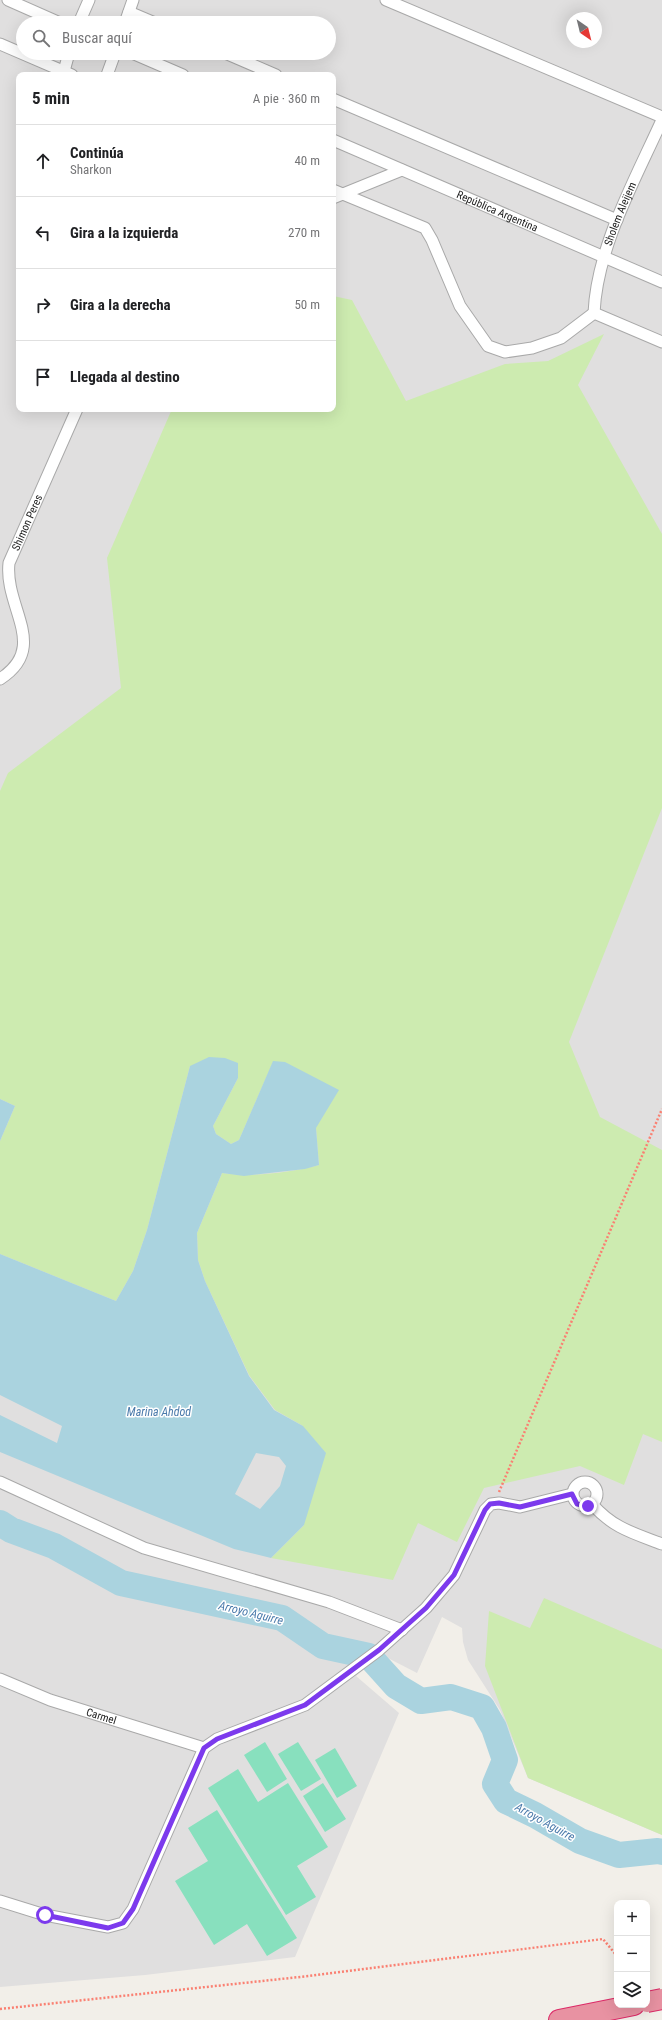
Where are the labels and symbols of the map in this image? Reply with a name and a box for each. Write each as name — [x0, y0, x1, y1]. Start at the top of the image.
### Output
north arrow — [566, 12, 602, 48]
street label: Sholem Aleijem — [602, 180, 639, 248]
street label: República Argentina — [455, 188, 540, 235]
street label: Shimon Peres — [9, 493, 45, 553]
water label: Marina Ahdod — [127, 1405, 191, 1419]
route end — [579, 1497, 597, 1515]
water label: Arroyo Aguirre — [216, 1598, 285, 1628]
street label: Carmel — [85, 1706, 118, 1727]
water label: Arroyo Aguirre — [512, 1799, 578, 1844]
route start — [36, 1906, 54, 1924]

